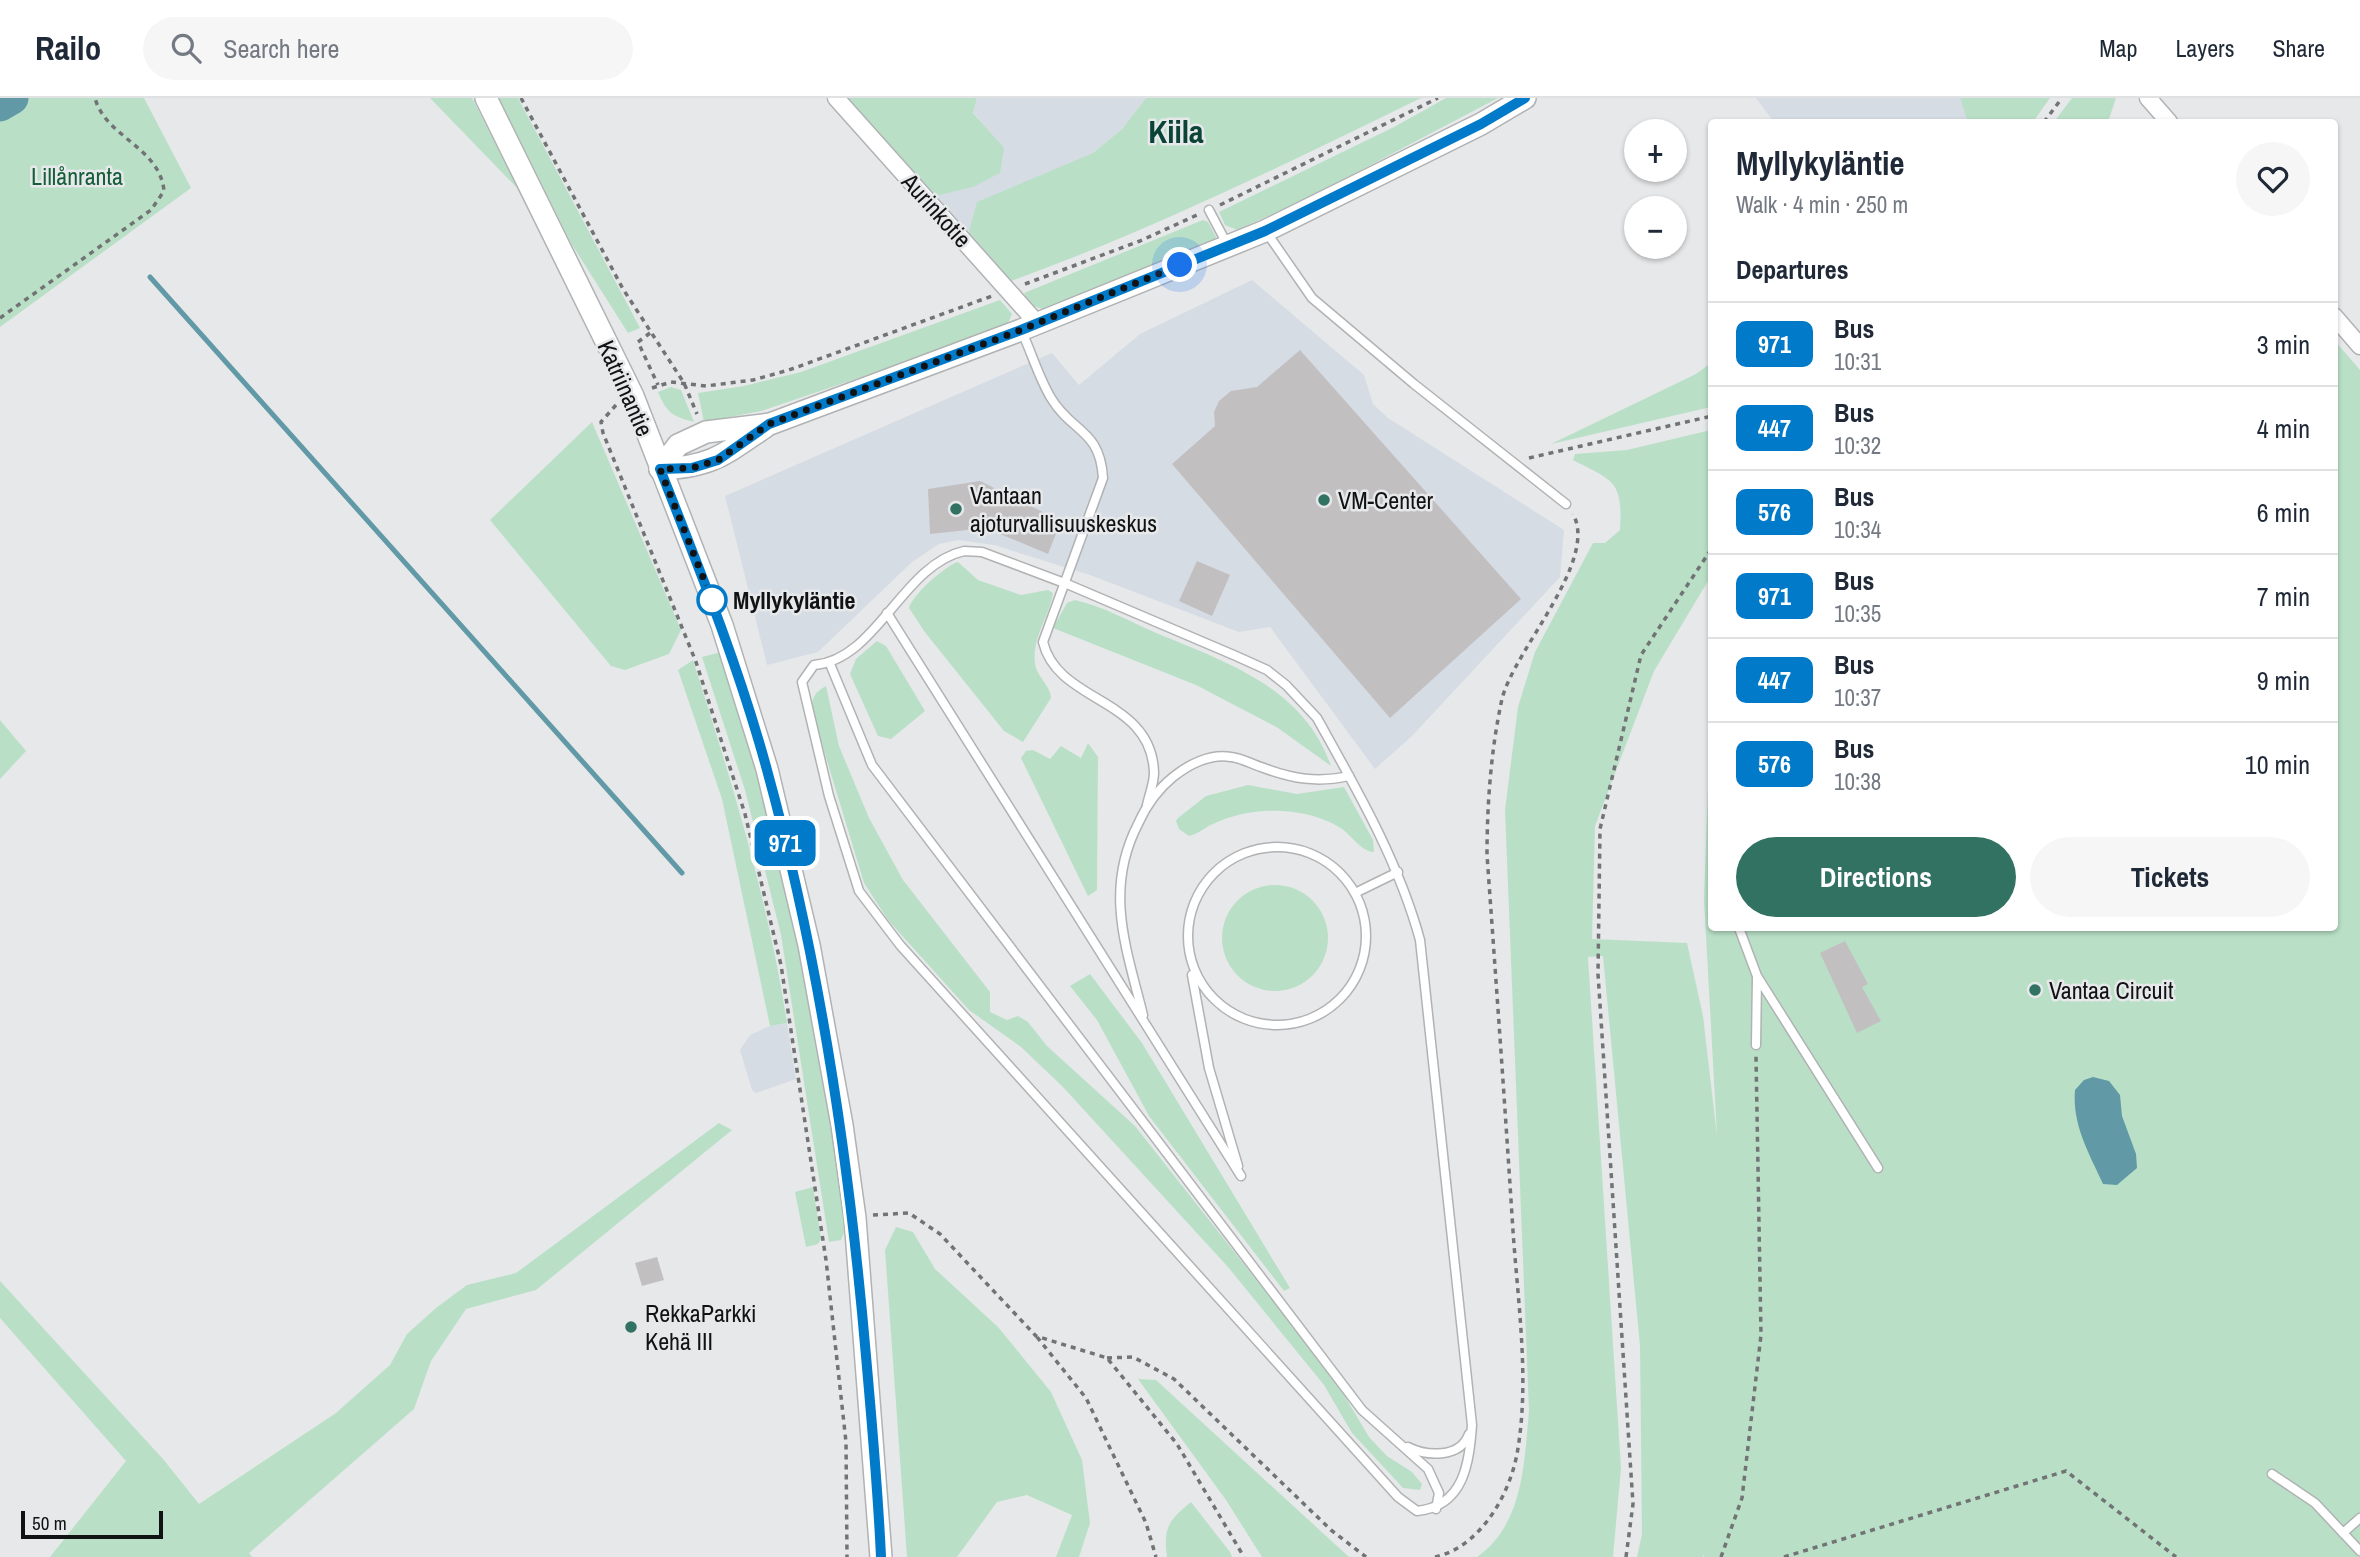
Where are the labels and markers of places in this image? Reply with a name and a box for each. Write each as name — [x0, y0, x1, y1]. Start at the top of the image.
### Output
place label: Vantaan ajoturvallisuuskeskus — [970, 479, 1157, 539]
place label: VM-Center — [1338, 484, 1434, 516]
marker: VM-Center — [1316, 492, 1332, 508]
marker: Vantaan ajoturvallisuuskeskus — [948, 501, 964, 517]
place label: Myllykyläntie — [733, 584, 856, 616]
marker: Myllykyläntie — [697, 585, 727, 615]
place label: Vantaa Circuit — [2049, 974, 2174, 1006]
marker: Vantaa Circuit — [2027, 982, 2043, 998]
place label: RekkaParkki Kehä III — [645, 1297, 757, 1357]
marker: RekkaParkki Kehä III — [623, 1319, 639, 1335]

